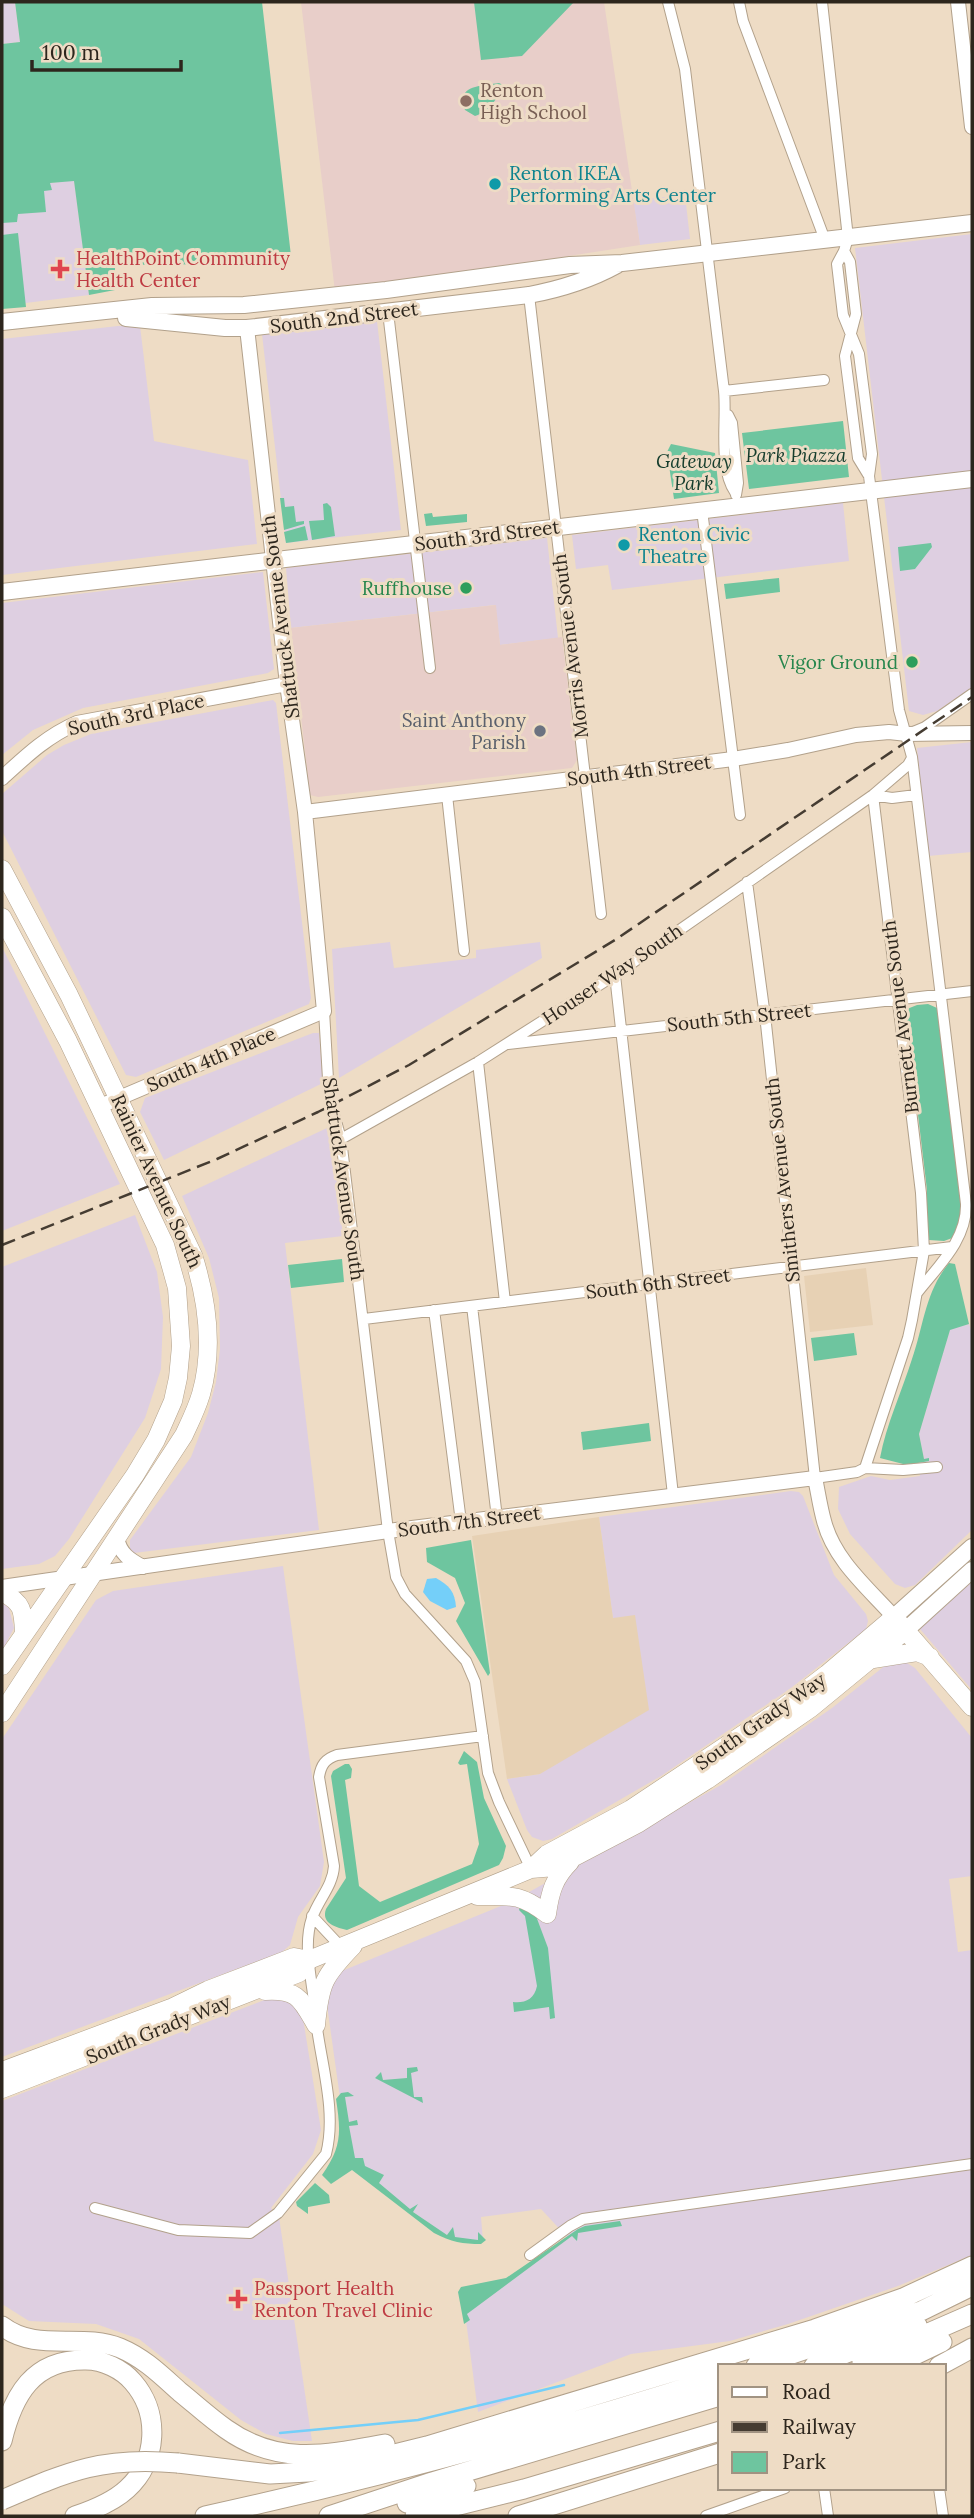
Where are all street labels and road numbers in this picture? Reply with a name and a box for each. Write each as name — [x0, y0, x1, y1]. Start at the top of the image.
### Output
street label: South 2nd Street — [269, 296, 420, 338]
street label: Shattuck Avenue South — [256, 514, 304, 720]
street label: South 3rd Street — [413, 514, 561, 556]
street label: Morris Avenue South — [547, 552, 593, 740]
street label: South 3rd Place — [66, 688, 206, 740]
street label: South 4th Street — [566, 749, 713, 791]
street label: Houser Way South — [537, 918, 687, 1030]
street label: Burnett Avenue South — [876, 919, 924, 1115]
street label: South 5th Street — [666, 997, 813, 1037]
street label: South 4th Place — [143, 1021, 279, 1097]
street label: Shattuck Avenue South — [318, 1076, 370, 1282]
street label: Smithers Avenue South — [759, 1076, 805, 1284]
street label: Rainier Avenue South — [106, 1090, 208, 1272]
street label: South 6th Street — [584, 1262, 732, 1304]
street label: South 7th Street — [396, 1500, 542, 1542]
street label: South Grady Way — [690, 1667, 830, 1775]
street label: South Grady Way — [82, 1989, 234, 2069]

